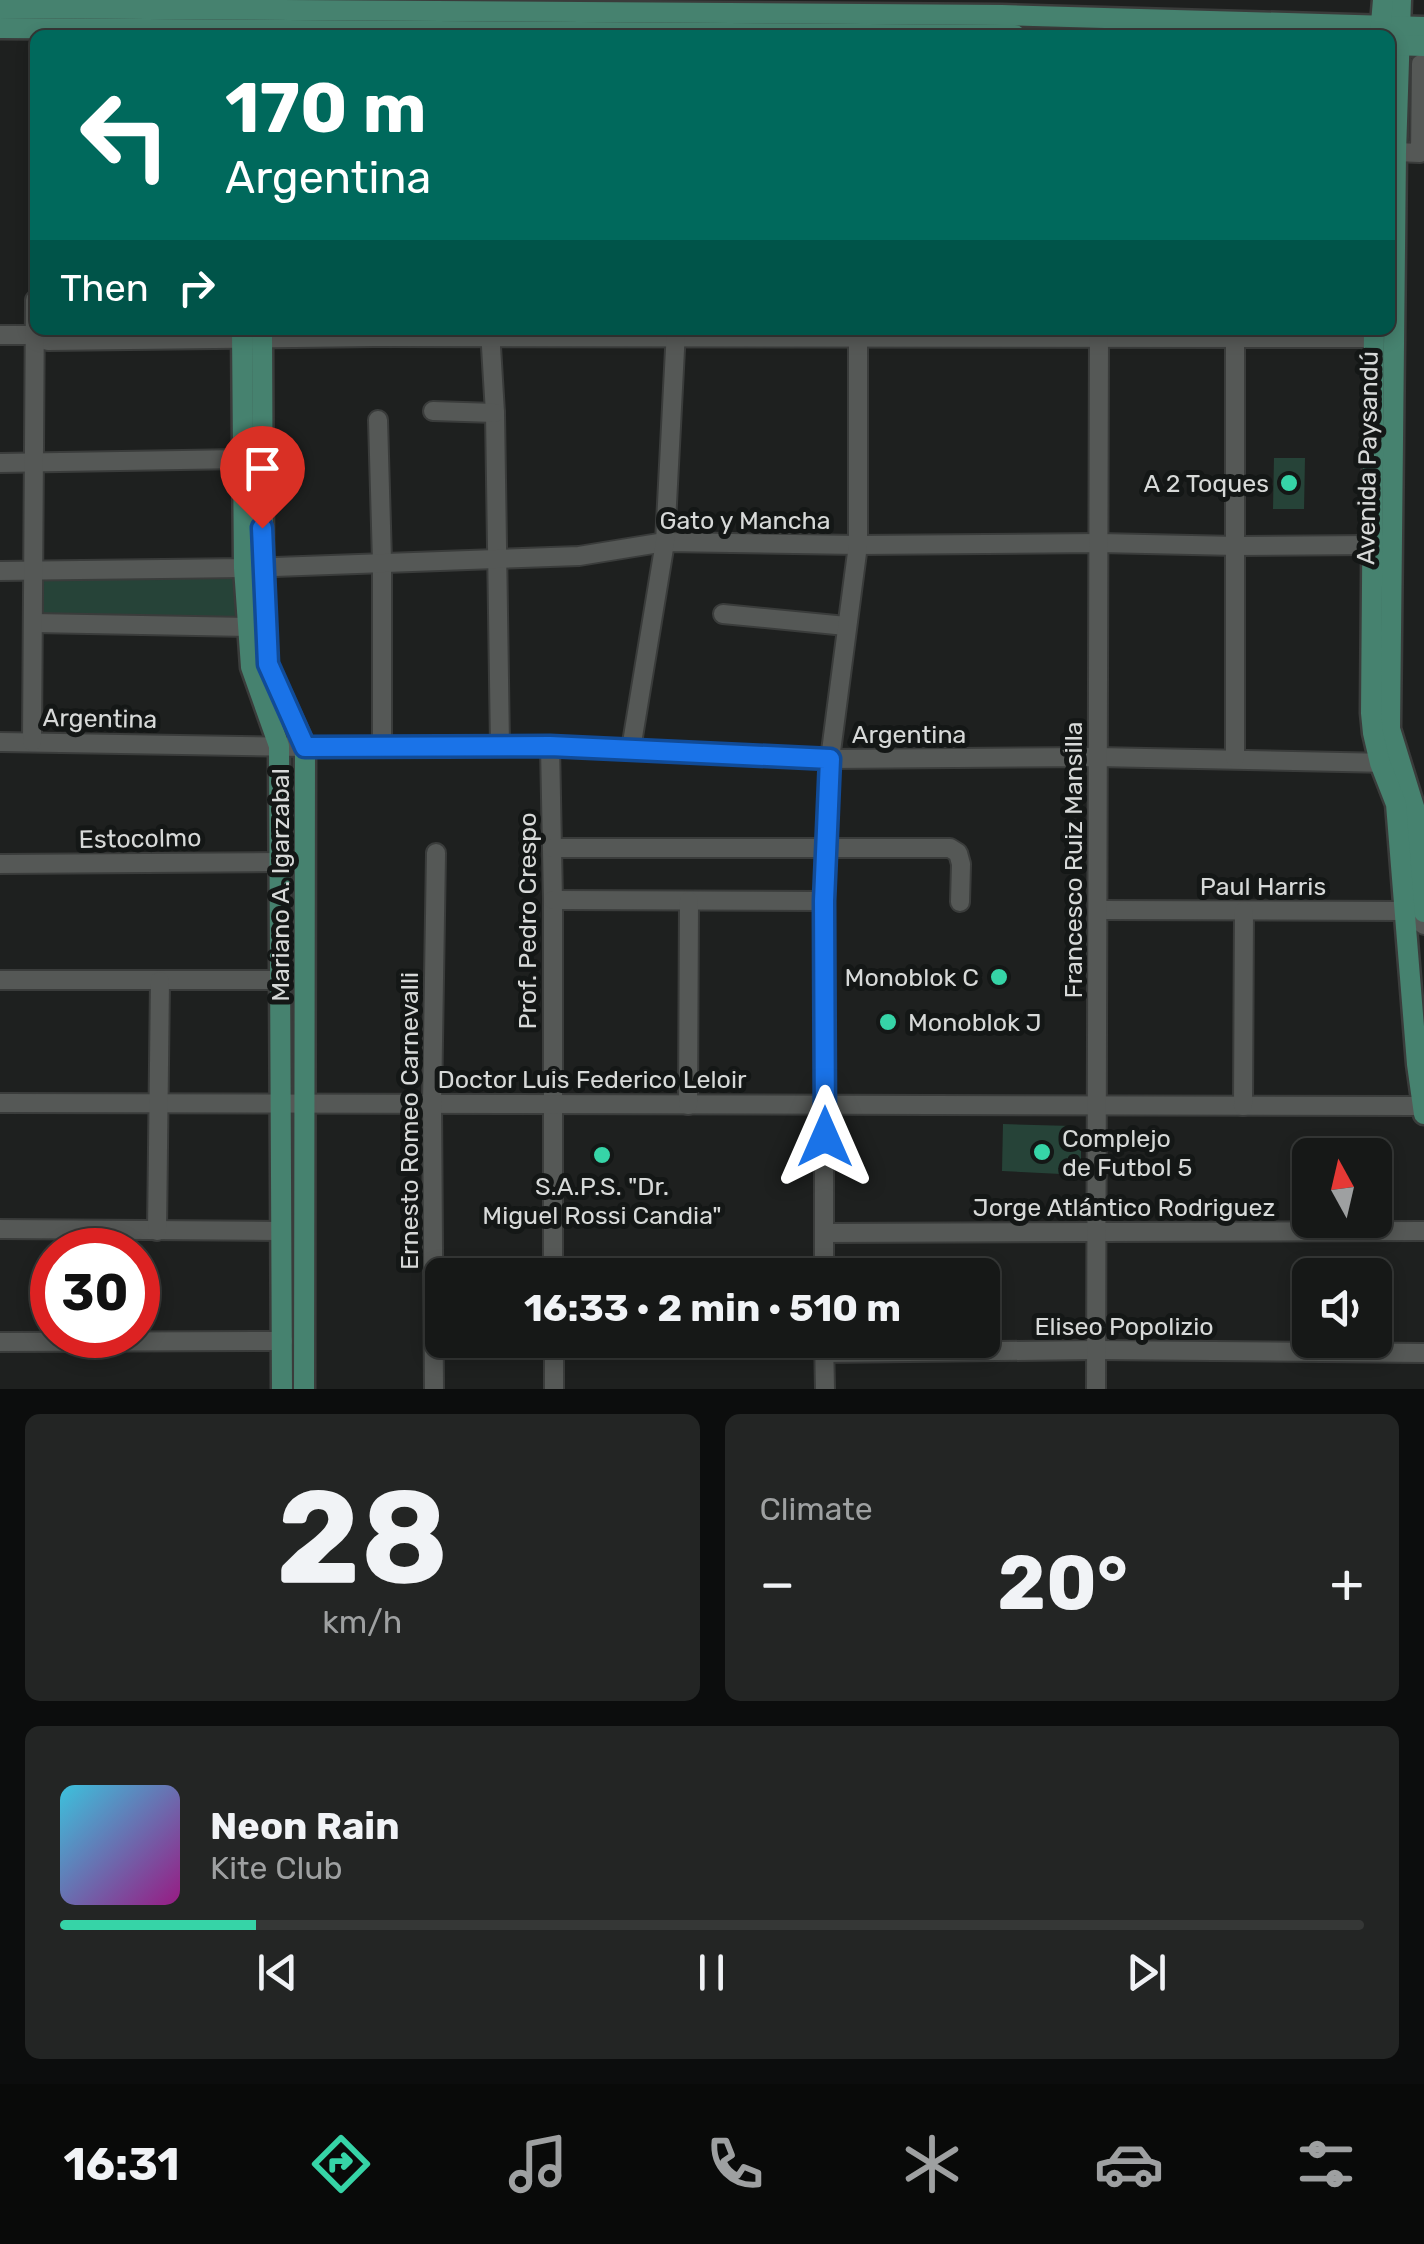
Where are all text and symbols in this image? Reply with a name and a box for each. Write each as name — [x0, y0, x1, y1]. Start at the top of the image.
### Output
text: 170 m — [225, 67, 427, 150]
icon: left — [60, 70, 190, 200]
text: Argentina — [225, 151, 431, 204]
icon: right — [169, 260, 224, 315]
text: Then — [60, 265, 149, 311]
street label: Avenida Paysandú — [1351, 351, 1384, 565]
pin — [220, 426, 305, 529]
icon: arrive — [235, 441, 290, 496]
place label: A 2 Toques — [1143, 469, 1269, 498]
marker: A 2 Toques — [1278, 472, 1300, 494]
street label: Gato y Mancha — [659, 506, 831, 535]
street label: Argentina — [42, 703, 158, 734]
street label: Argentina — [852, 720, 966, 749]
street label: Francesco Ruiz Mansilla — [1059, 721, 1088, 999]
street label: Mariano A. Igarzabal — [266, 768, 295, 1002]
street label: Prof. Pedro Crespo — [513, 813, 542, 1029]
street label: Estocolmo — [78, 823, 202, 854]
street label: Paul Harris — [1200, 872, 1326, 901]
place label: Monoblok C — [845, 963, 979, 992]
marker: Monoblok C — [988, 966, 1010, 988]
street label: Ernesto Romeo Carnevalli — [395, 972, 424, 1270]
place label: Monoblok J — [908, 1008, 1042, 1037]
marker: Monoblok J — [877, 1011, 899, 1033]
street label: Doctor Luis Federico Leloir — [437, 1065, 747, 1094]
position arrow — [773, 1085, 877, 1189]
place label: Complejo de Futbol 5 — [1062, 1124, 1192, 1182]
north arrow — [1292, 1138, 1392, 1238]
map controls — [1292, 1138, 1392, 1358]
marker: Complejo de Futbol 5 — [1031, 1141, 1053, 1163]
marker: S.A.P.S. "Dr. Miguel Rossi Candia" — [591, 1144, 613, 1166]
place label: S.A.P.S. "Dr. Miguel Rossi Candia" — [482, 1172, 722, 1230]
street label: Jorge Atlántico Rodriguez — [973, 1193, 1275, 1222]
speed limit sign: 30 — [30, 1228, 160, 1358]
button: sound — [1292, 1258, 1392, 1358]
text: 16:33 · 2 min · 510 m — [524, 1285, 901, 1331]
street label: Eliseo Popolizio — [1034, 1312, 1214, 1341]
text: 28 — [276, 1460, 449, 1615]
text: Climate — [760, 1490, 873, 1528]
text: 20° — [997, 1539, 1128, 1628]
text: − — [760, 1551, 795, 1616]
text: + — [1330, 1551, 1364, 1616]
text: km/h — [322, 1603, 402, 1641]
text: Neon Rain — [210, 1803, 400, 1849]
text: Kite Club — [210, 1849, 343, 1887]
icon: previous — [250, 1945, 305, 2000]
icon: pause — [684, 1945, 739, 2000]
icon: next — [1119, 1945, 1174, 2000]
icon: directions — [306, 2129, 376, 2199]
icon: music — [503, 2129, 573, 2199]
icon: phone — [700, 2129, 770, 2199]
icon: climate — [897, 2129, 967, 2199]
icon: car — [1094, 2129, 1164, 2199]
icon: filters — [1291, 2129, 1361, 2199]
text: 16:31 — [63, 2138, 180, 2191]

